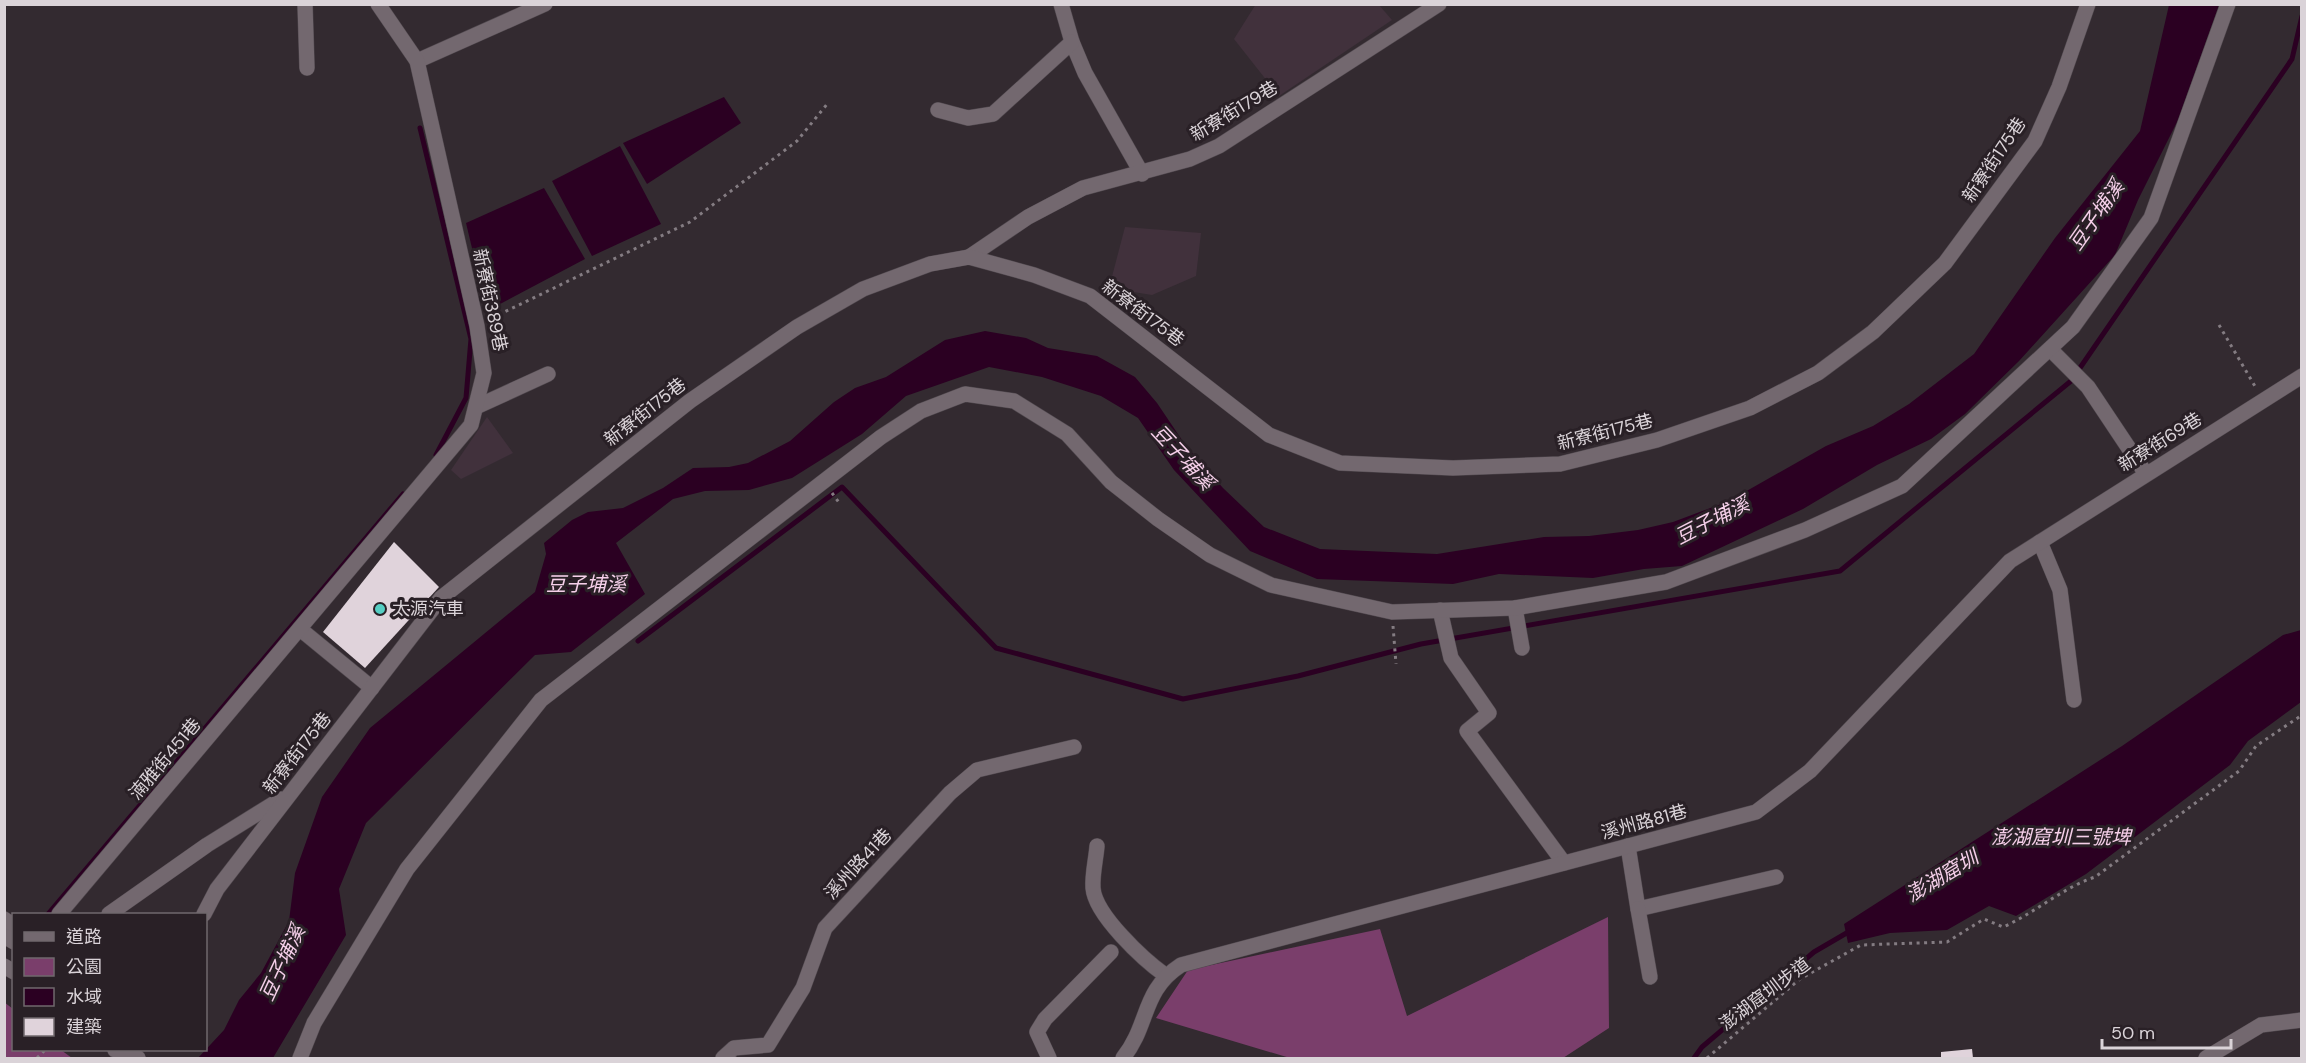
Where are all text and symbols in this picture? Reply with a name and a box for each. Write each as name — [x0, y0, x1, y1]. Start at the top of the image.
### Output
street label: 新寮街179巷 — [1186, 75, 1282, 147]
street label: 新寮街175巷 — [1957, 113, 2031, 207]
water label: 豆子埔溪 — [2062, 172, 2131, 255]
street label: 新寮街389巷 — [467, 246, 513, 354]
street label: 新寮街175巷 — [1097, 274, 1189, 352]
street label: 新寮街175巷 — [599, 372, 691, 452]
street label: 新寮街69巷 — [2114, 407, 2206, 477]
street label: 新寮街175巷 — [1555, 409, 1655, 455]
water label: 豆子埔溪 — [1146, 419, 1222, 497]
water label: 豆子埔溪 — [1670, 489, 1756, 550]
water label: 豆子埔溪 — [546, 571, 629, 597]
place label: 太源汽車 — [392, 597, 464, 621]
marker: 太源汽車 — [373, 602, 387, 616]
street label: 新寮街175巷 — [257, 707, 337, 799]
street label: 湳雅街451巷 — [124, 713, 206, 805]
street label: 溪州路81巷 — [1598, 799, 1690, 845]
street label: 溪州路41巷 — [819, 823, 897, 905]
water label: 澎湖窟圳三號埤 — [1991, 824, 2133, 850]
water label: 澎湖窟圳 — [1901, 843, 1986, 908]
legend — [12, 913, 207, 1051]
water label: 豆子埔溪 — [253, 919, 312, 1005]
text: 道路 — [66, 925, 102, 949]
street label: 澎湖窟圳步道 — [1715, 952, 1815, 1036]
text: 公園 — [66, 955, 102, 979]
text: 水域 — [66, 985, 102, 1009]
scale bar — [2102, 1012, 2231, 1050]
text: 建築 — [66, 1015, 102, 1039]
text: 50 m — [2111, 1021, 2155, 1045]

